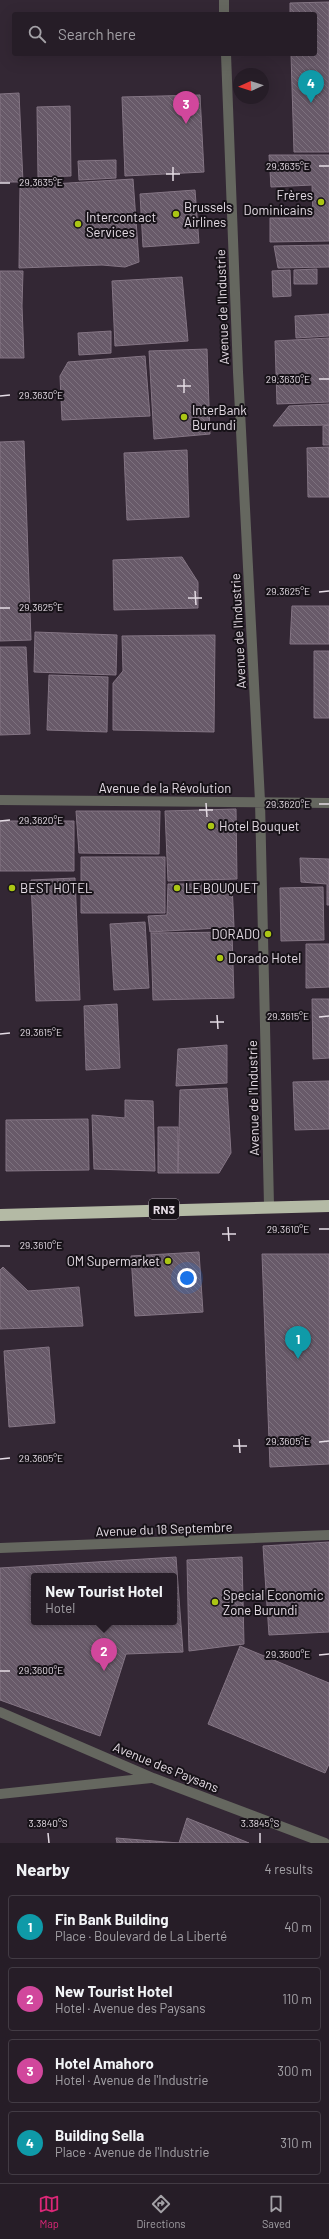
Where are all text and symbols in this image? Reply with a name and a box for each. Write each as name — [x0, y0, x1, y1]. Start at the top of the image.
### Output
search box — [12, 12, 317, 56]
icon: search — [26, 23, 48, 45]
text: Search here — [58, 25, 136, 43]
north arrow — [233, 68, 269, 104]
pin: 4 — [298, 70, 324, 103]
pin: 3 — [173, 91, 199, 124]
text: 29.3635°E — [266, 160, 310, 172]
text: 29.3635°E — [19, 176, 63, 188]
place label: Frères Dominicains — [244, 187, 313, 218]
marker: Frères Dominicains — [316, 197, 326, 207]
place label: Brussels Airlines — [184, 199, 232, 230]
place label: Intercontact Services — [86, 209, 156, 240]
marker: Brussels Airlines — [171, 209, 181, 219]
marker: Intercontact Services — [73, 219, 83, 229]
street label: Avenue de l'Industrie — [212, 249, 232, 365]
text: 29.3630°E — [266, 373, 310, 385]
text: 29.3630°E — [19, 389, 63, 401]
place label: InterBank Burundi — [192, 402, 247, 433]
marker: InterBank Burundi — [179, 412, 189, 422]
street label: Avenue de l'Industrie — [227, 573, 249, 689]
text: 29.3625°E — [266, 585, 310, 597]
text: 29.3625°E — [19, 601, 63, 613]
street label: Avenue de la Révolution — [99, 780, 231, 796]
text: 29.3620°E — [266, 798, 310, 810]
text: 29.3620°E — [19, 814, 63, 826]
place label: Hotel Bouquet — [219, 818, 299, 834]
marker: Hotel Bouquet — [206, 821, 216, 831]
place label: BEST HOTEL — [20, 880, 92, 896]
place label: LE BOUQUET — [185, 880, 258, 896]
marker: BEST HOTEL — [7, 883, 17, 893]
marker: LE BOUQUET — [172, 883, 182, 893]
place label: DORADO — [211, 926, 260, 942]
marker: DORADO — [263, 929, 273, 939]
place label: Dorado Hotel — [228, 950, 301, 966]
marker: Dorado Hotel — [215, 953, 225, 963]
text: 29.3615°E — [267, 1010, 309, 1022]
text: 29.3615°E — [20, 1026, 62, 1038]
street label: Avenue de l'Industrie — [244, 1040, 262, 1156]
road number: RN3 — [149, 1199, 179, 1219]
text: 29.3610°E — [267, 1223, 309, 1235]
text: 29.3610°E — [20, 1239, 62, 1251]
place label: OM Supermarket — [67, 1253, 160, 1269]
marker: OM Supermarket — [163, 1256, 173, 1266]
your location — [177, 1268, 197, 1288]
pin: 1 — [285, 1326, 311, 1359]
text: 29.3605°E — [266, 1435, 310, 1447]
text: 29.3605°E — [19, 1452, 63, 1464]
street label: Avenue du 18 Septembre — [95, 1519, 233, 1539]
popup — [31, 1573, 177, 1625]
text: New Tourist Hotel — [45, 1582, 163, 1600]
place label: Special Economic Zone Burundi — [223, 1587, 324, 1618]
marker: Special Economic Zone Burundi — [210, 1597, 220, 1607]
text: Hotel — [45, 1600, 75, 1616]
pin: 2 — [91, 1638, 117, 1671]
text: 29.3600°E — [266, 1648, 310, 1660]
text: 29.3600°E — [19, 1664, 63, 1676]
street label: Avenue des Paysans — [111, 1738, 221, 1796]
text: 3.3840°S — [28, 1817, 68, 1829]
text: 3.3845°S — [241, 1817, 279, 1829]
text: Nearby — [16, 1859, 70, 1879]
text: 4 results — [265, 1861, 313, 1877]
text: Fin Bank Building — [55, 1910, 169, 1928]
text: 1 — [28, 1919, 32, 1935]
text: 40 m — [284, 1919, 312, 1935]
text: Place · Boulevard de La Liberté — [55, 1928, 227, 1944]
text: New Tourist Hotel — [55, 1982, 172, 2000]
text: 2 — [26, 1991, 34, 2007]
text: 110 m — [282, 1991, 312, 2007]
text: Hotel · Avenue des Paysans — [55, 2000, 206, 2016]
text: Hotel Amahoro — [55, 2054, 154, 2072]
text: 3 — [26, 2063, 34, 2079]
text: 300 m — [277, 2063, 312, 2079]
text: Hotel · Avenue de l'Industrie — [55, 2072, 208, 2088]
text: Building Sella — [55, 2126, 144, 2144]
text: 4 — [26, 2135, 34, 2151]
text: 310 m — [280, 2135, 312, 2151]
text: Place · Avenue de l'Industrie — [55, 2144, 209, 2160]
tab: Map — [38, 2193, 60, 2230]
tab: Directions — [136, 2193, 186, 2230]
tab: Saved — [262, 2193, 291, 2230]

